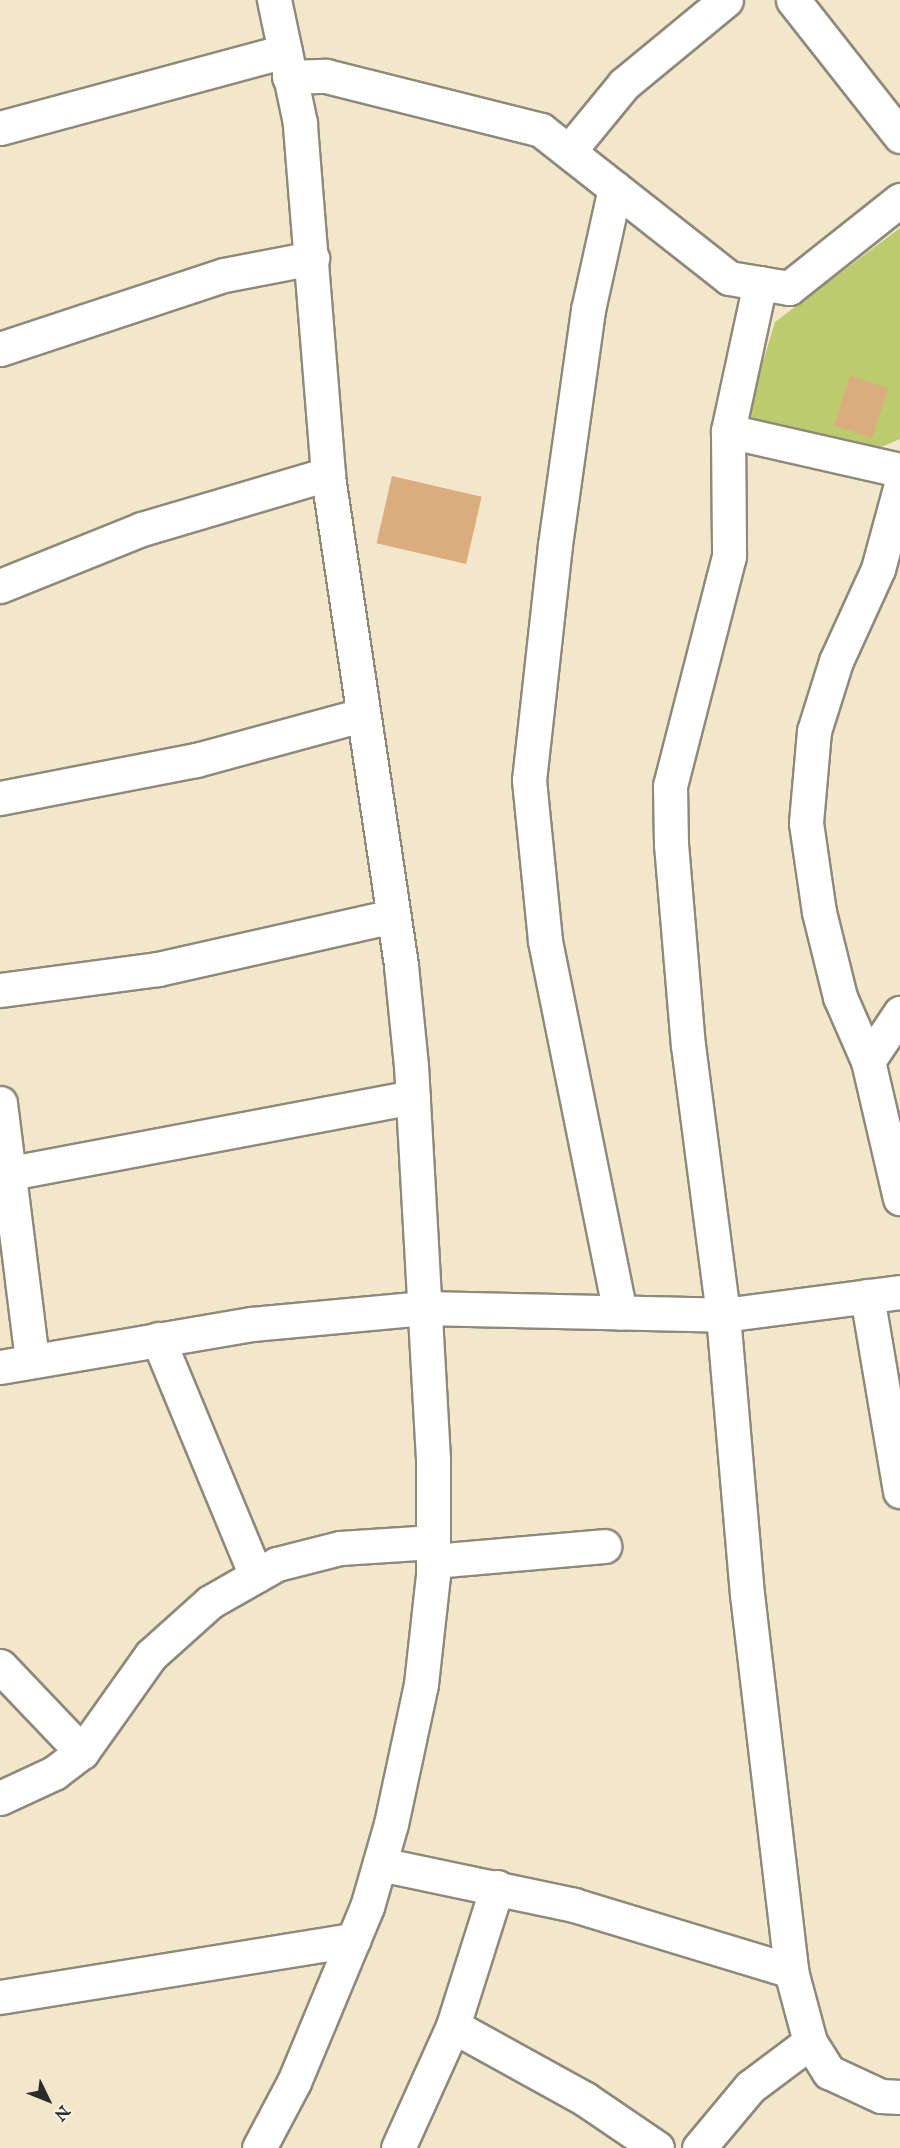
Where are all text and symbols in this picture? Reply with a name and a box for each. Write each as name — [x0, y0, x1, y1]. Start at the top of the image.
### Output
north arrow — [18, 2070, 78, 2130]
text: N — [49, 2100, 73, 2124]

